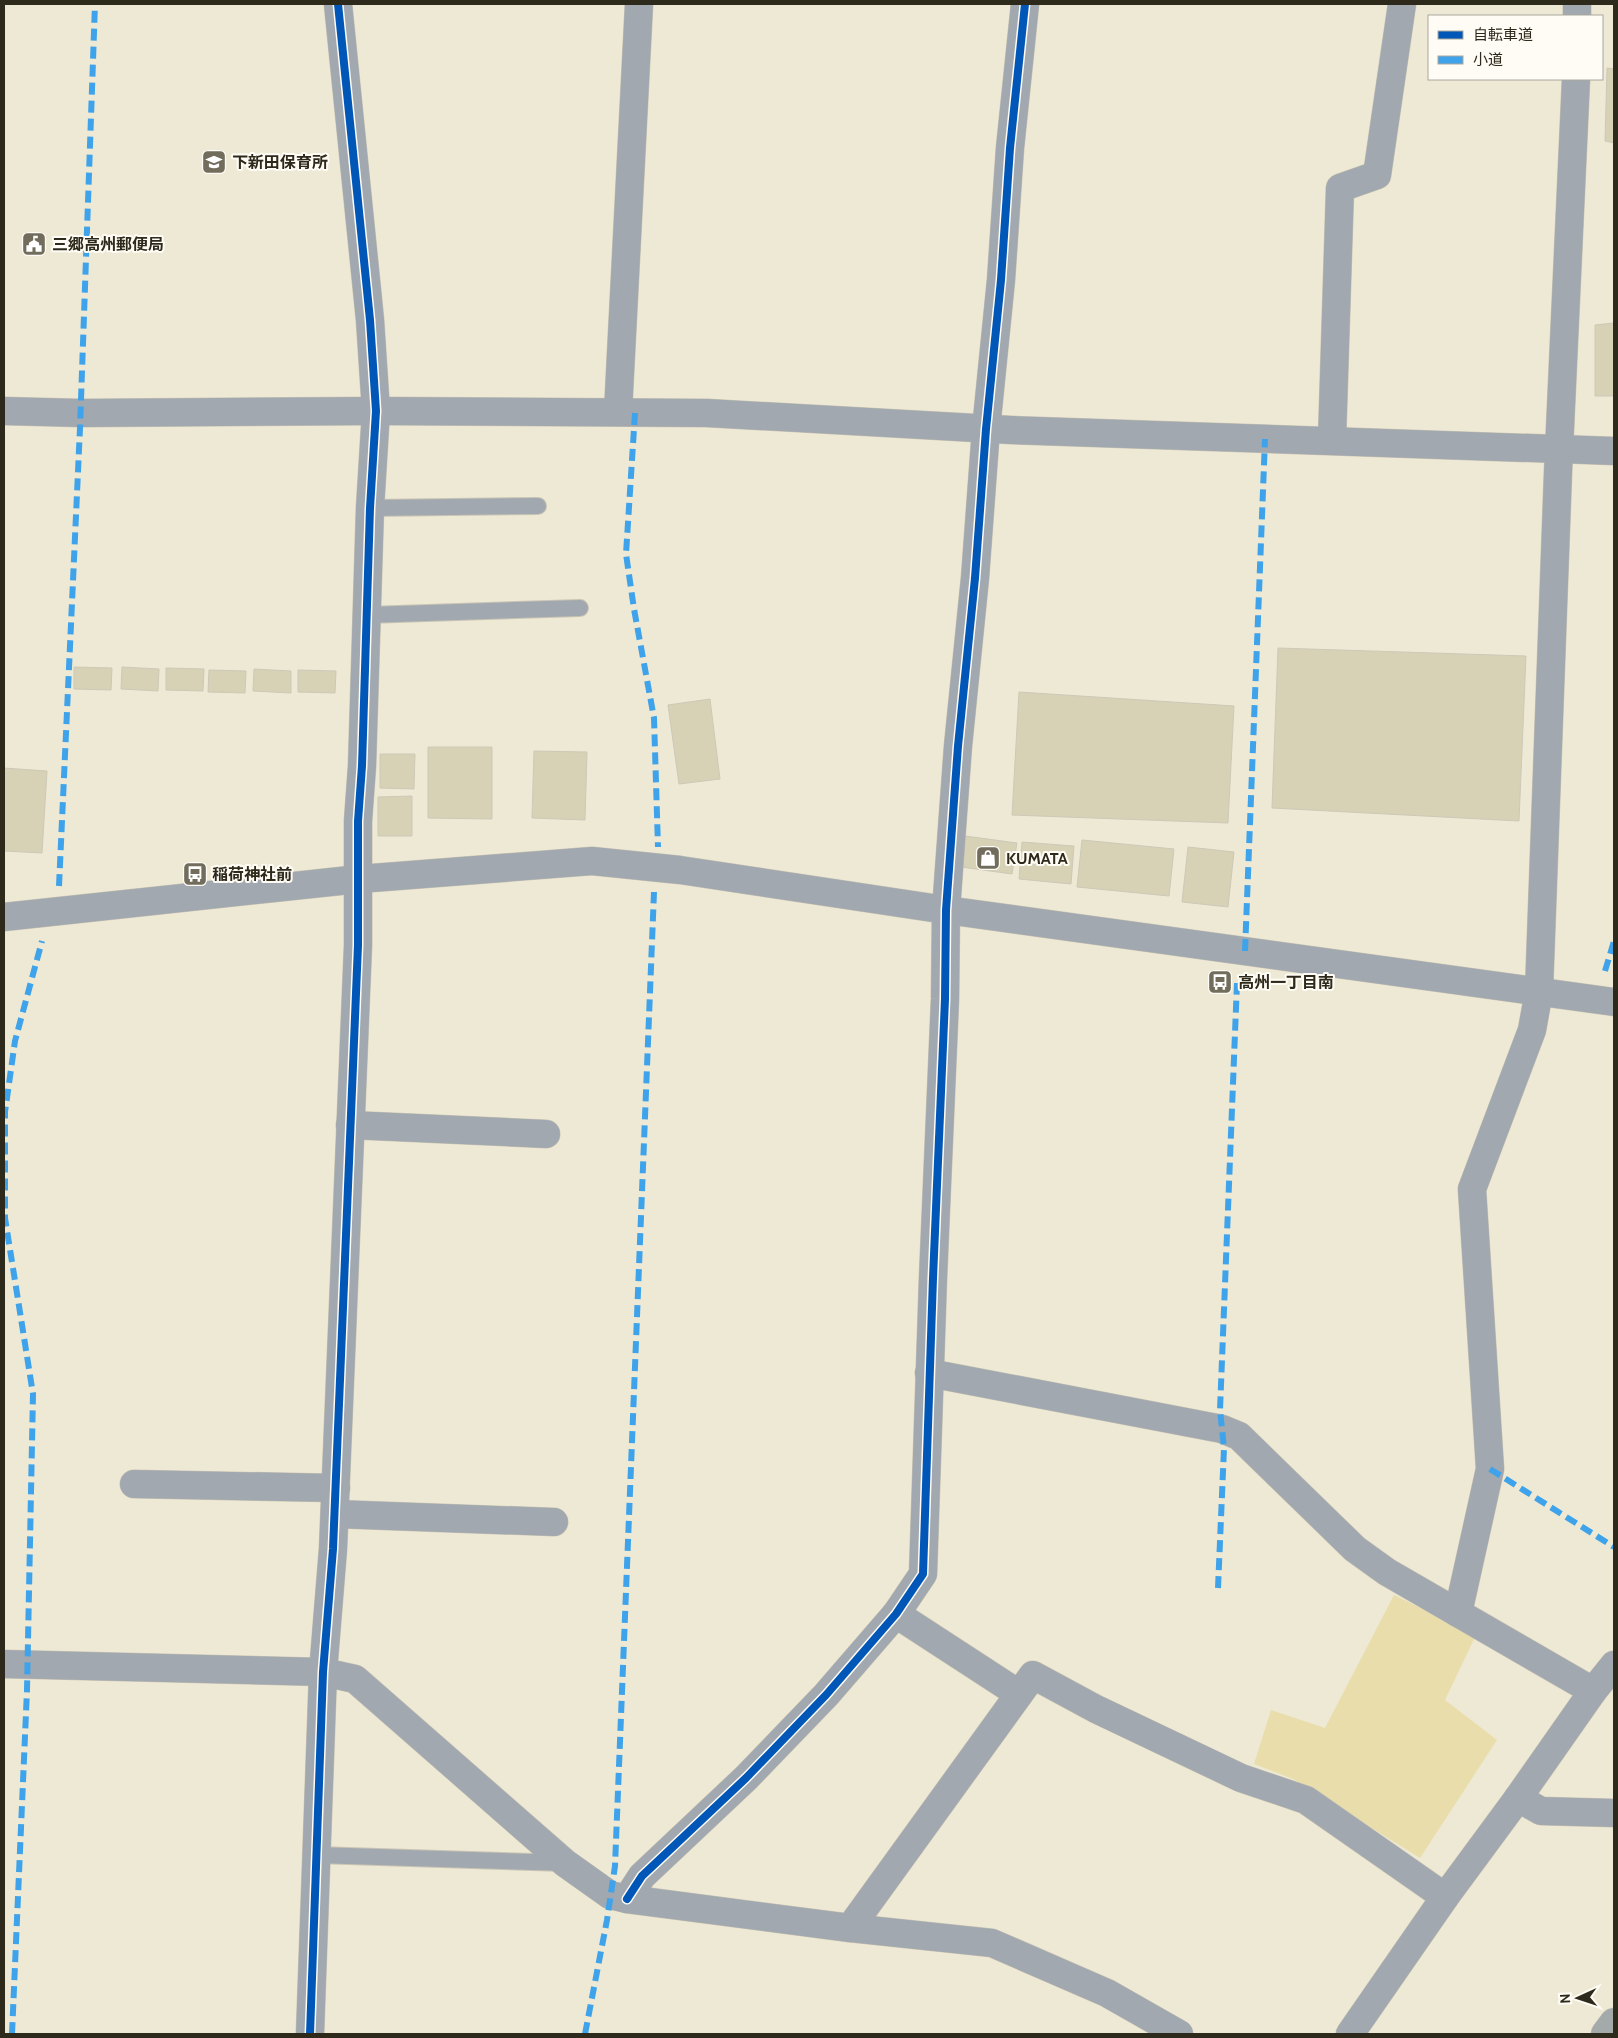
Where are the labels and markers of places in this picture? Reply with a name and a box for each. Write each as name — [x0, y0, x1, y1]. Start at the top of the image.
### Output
school or university icon: 下新田保育所 — [201, 149, 227, 175]
place label: 下新田保育所 — [232, 153, 328, 172]
public building icon: 三郷高州郵便局 — [21, 231, 47, 257]
place label: 三郷高州郵便局 — [52, 235, 164, 254]
shop icon: KUMATA — [975, 845, 1001, 871]
place label: KUMATA — [1006, 849, 1068, 868]
bus stop icon: 稲荷神社前 — [182, 861, 208, 887]
place label: 稲荷神社前 — [212, 865, 292, 884]
bus stop icon: 高州一丁目南 — [1207, 969, 1233, 995]
place label: 高州一丁目南 — [1238, 973, 1334, 992]

